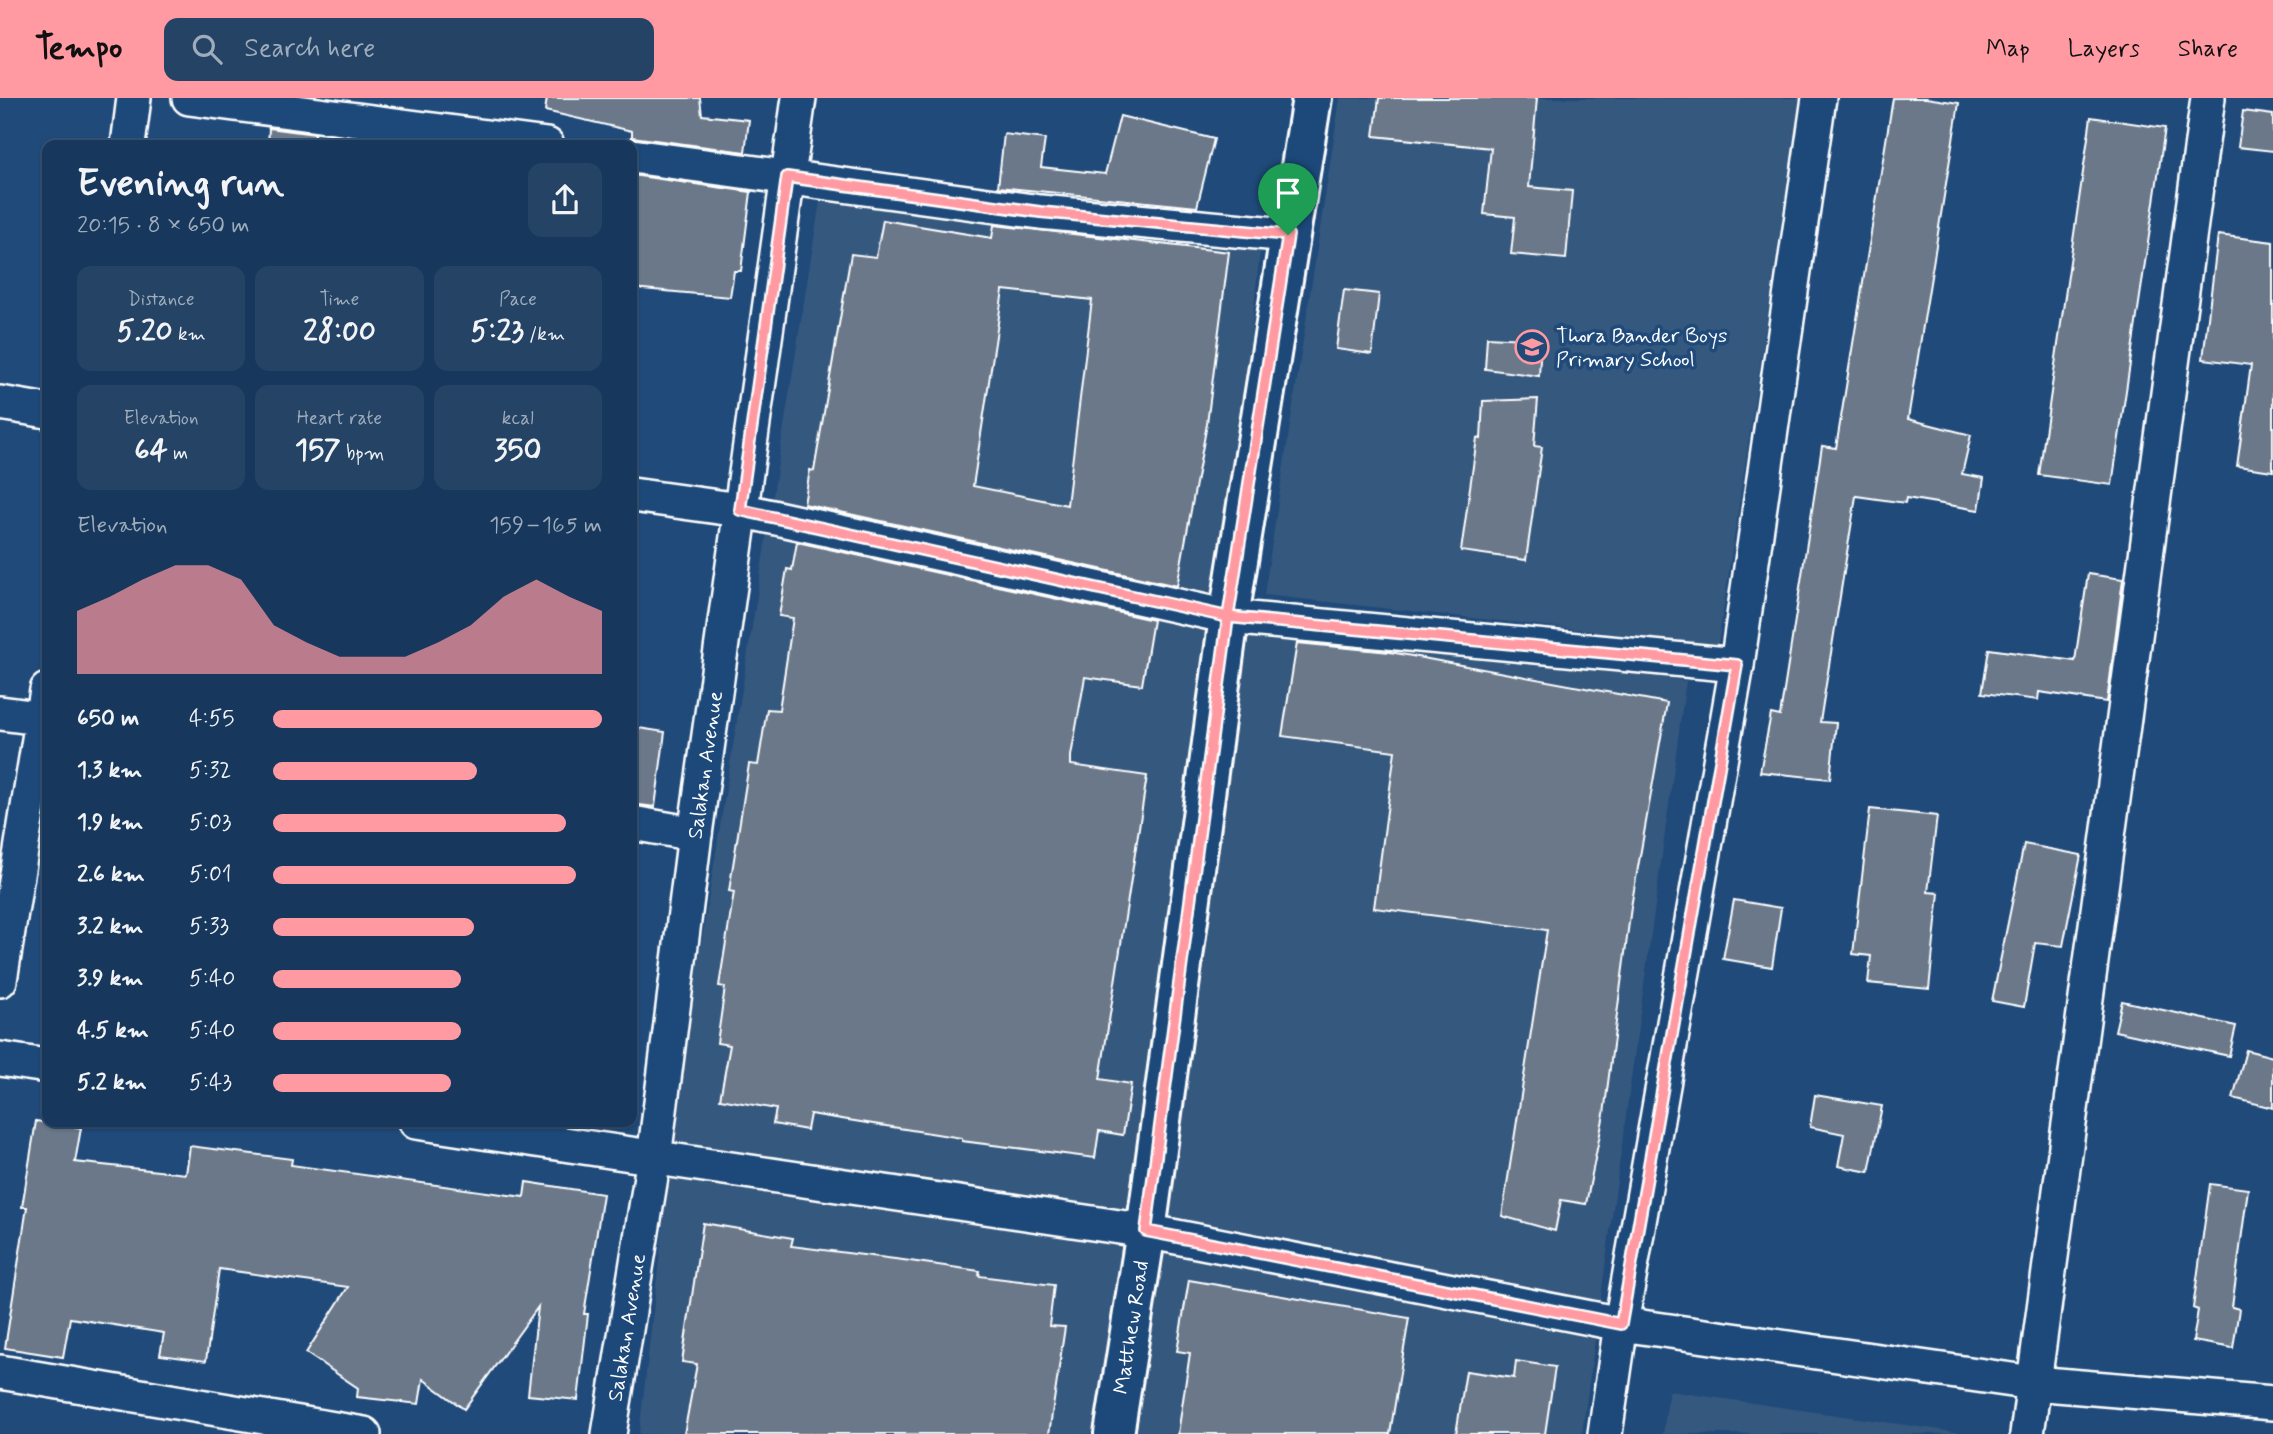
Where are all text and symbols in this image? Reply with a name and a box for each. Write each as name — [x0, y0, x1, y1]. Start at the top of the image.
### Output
search box — [164, 18, 654, 81]
text: Tempo — [35, 27, 122, 71]
icon: search — [188, 30, 226, 68]
text: Search here — [244, 32, 375, 66]
text: Map — [1986, 34, 2030, 65]
text: Layers — [2068, 34, 2140, 65]
text: Share — [2178, 34, 2238, 65]
text: Evening run — [77, 160, 284, 209]
button: share — [528, 163, 602, 237]
pin — [1258, 163, 1318, 235]
icon: arrive — [1269, 174, 1307, 212]
text: 20:15 · 8 × 650 m — [77, 211, 250, 241]
text: Distance — [128, 287, 195, 312]
text: Time — [320, 287, 359, 312]
text: Pace — [499, 287, 537, 312]
text: 5.20 — [117, 312, 173, 351]
text: 28:00 — [303, 312, 376, 351]
text: 5:23 — [471, 312, 524, 351]
text: km — [173, 322, 206, 347]
text: /km — [524, 322, 565, 347]
place label: Thora Bander Boys Primary School — [1556, 322, 1727, 374]
school or university icon: Thora Bander Boys Primary School — [1513, 328, 1551, 366]
text: Elevation — [124, 406, 199, 431]
text: Heart rate — [297, 406, 382, 431]
text: kcal — [502, 406, 534, 431]
text: 64 — [134, 431, 168, 470]
text: 157 — [295, 431, 341, 470]
text: 350 — [494, 431, 542, 470]
text: m — [168, 441, 188, 466]
text: bpm — [341, 441, 384, 466]
text: Elevation — [77, 511, 168, 541]
text: 159–165 m — [489, 511, 602, 541]
street label: Salakan Avenue — [681, 689, 730, 841]
text: 650 m — [77, 704, 139, 734]
text: 4:55 — [189, 704, 235, 734]
text: 1.3 km — [77, 756, 142, 786]
text: 5:32 — [189, 756, 231, 786]
text: 1.9 km — [77, 808, 143, 838]
text: 5:03 — [189, 808, 232, 838]
text: 2.6 km — [77, 860, 145, 890]
text: 5:01 — [189, 860, 232, 890]
text: 3.2 km — [77, 912, 143, 942]
text: 5:33 — [189, 912, 229, 942]
text: 3.9 km — [77, 964, 143, 994]
text: 5:40 — [189, 964, 235, 994]
text: 4.5 km — [77, 1016, 149, 1046]
text: 5:40 — [189, 1016, 235, 1046]
text: 5.2 km — [77, 1068, 147, 1098]
text: 5:43 — [189, 1068, 232, 1098]
street label: Salakan Avenue — [602, 1252, 653, 1403]
street label: Matthew Road — [1107, 1259, 1156, 1396]

